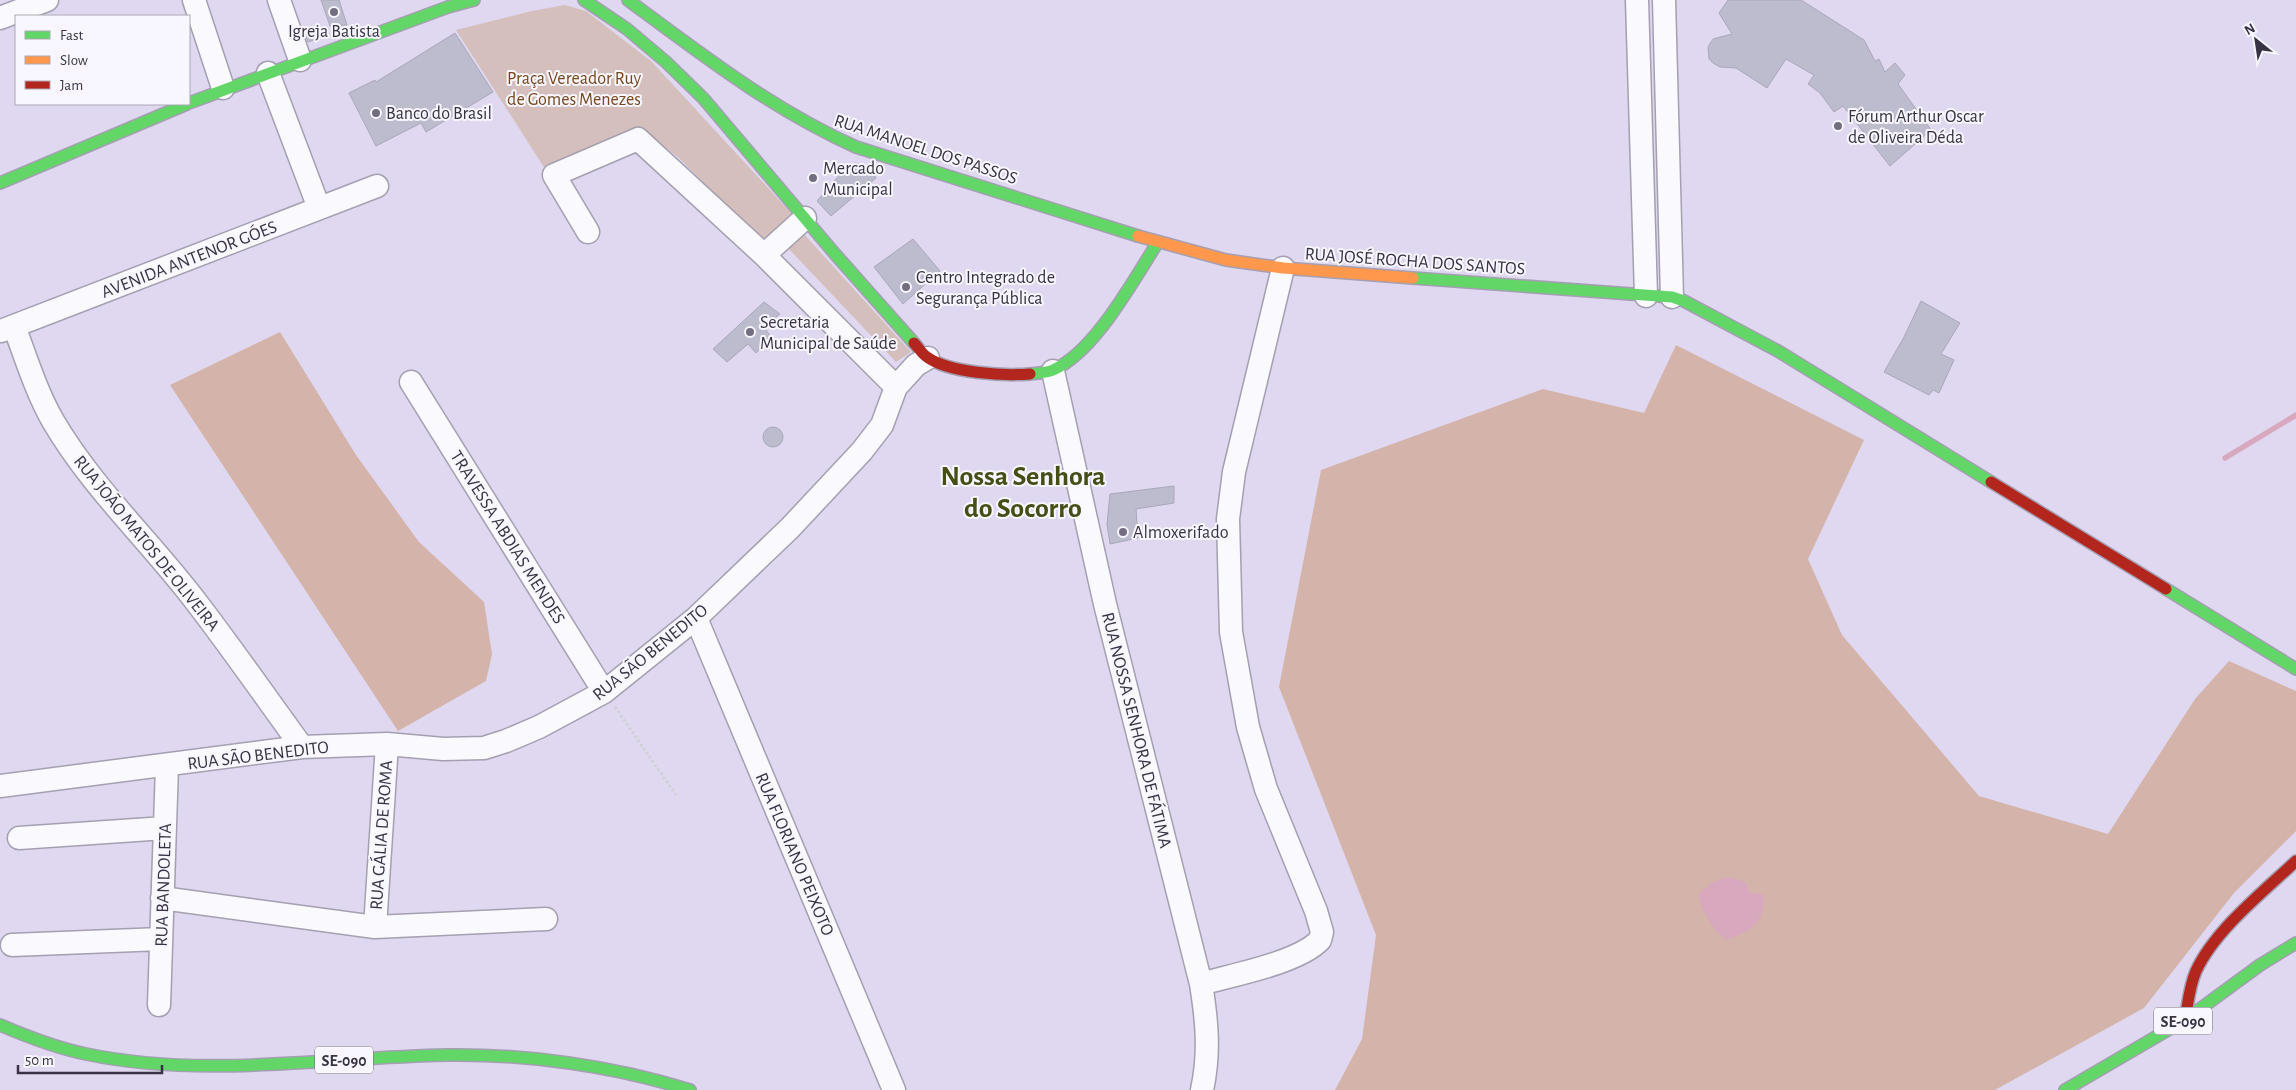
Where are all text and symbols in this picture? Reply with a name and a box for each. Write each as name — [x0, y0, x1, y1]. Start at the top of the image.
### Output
marker: Igreja Batista — [328, 6, 340, 18]
legend — [15, 15, 190, 105]
north arrow — [2231, 15, 2281, 65]
text: N — [2242, 21, 2258, 38]
place label: Igreja Batista — [288, 23, 380, 41]
text: Fast — [60, 28, 84, 43]
text: Slow — [60, 53, 88, 68]
park label: Praça Vereador Ruy de Gomes Menezes — [507, 70, 641, 109]
text: Jam — [60, 78, 83, 93]
place label: Banco do Brasil — [386, 105, 492, 123]
marker: Banco do Brasil — [370, 107, 382, 119]
place label: Fórum Arthur Oscar de Oliveira Déda — [1848, 108, 1984, 147]
street label: RUA MANOEL DOS PASSOS — [832, 112, 1020, 188]
marker: Fórum Arthur Oscar de Oliveira Déda — [1832, 120, 1844, 132]
place label: Mercado Municipal — [823, 160, 893, 199]
marker: Mercado Municipal — [807, 172, 819, 184]
street label: AVENIDA ANTENOR GÓES — [98, 215, 280, 302]
street label: RUA JOSÉ ROCHA DOS SANTOS — [1304, 242, 1526, 279]
place label: Centro Integrado de Segurança Pública — [916, 269, 1055, 308]
marker: Centro Integrado de Segurança Pública — [900, 281, 912, 293]
place label: Secretaria Municipal de Saúde — [760, 314, 897, 353]
marker: Secretaria Municipal de Saúde — [744, 326, 756, 338]
street label: TRAVESSA ABDIAS MENDES — [446, 448, 568, 627]
street label: RUA JOÃO MATOS DE OLIVEIRA — [70, 450, 225, 635]
district label: Nossa Senhora do Socorro — [941, 463, 1105, 523]
place label: Almoxerifado — [1133, 524, 1229, 542]
marker: Almoxerifado — [1117, 526, 1129, 538]
street label: RUA SÃO BENEDITO — [588, 599, 711, 704]
street label: RUA NOSSA SENHORA DE FÁTIMA — [1098, 610, 1177, 851]
street label: RUA SÃO BENEDITO — [186, 735, 330, 774]
street label: RUA GÁLIA DE ROMA — [365, 759, 396, 911]
street label: RUA FLORIANO PEIXOTO — [752, 770, 837, 938]
street label: RUA BANDOLETA — [153, 822, 175, 947]
road number: SE-090 — [2154, 1008, 2212, 1034]
scale bar — [18, 1042, 161, 1074]
road number: SE-090 — [315, 1046, 373, 1074]
text: 50 m — [25, 1053, 54, 1068]

